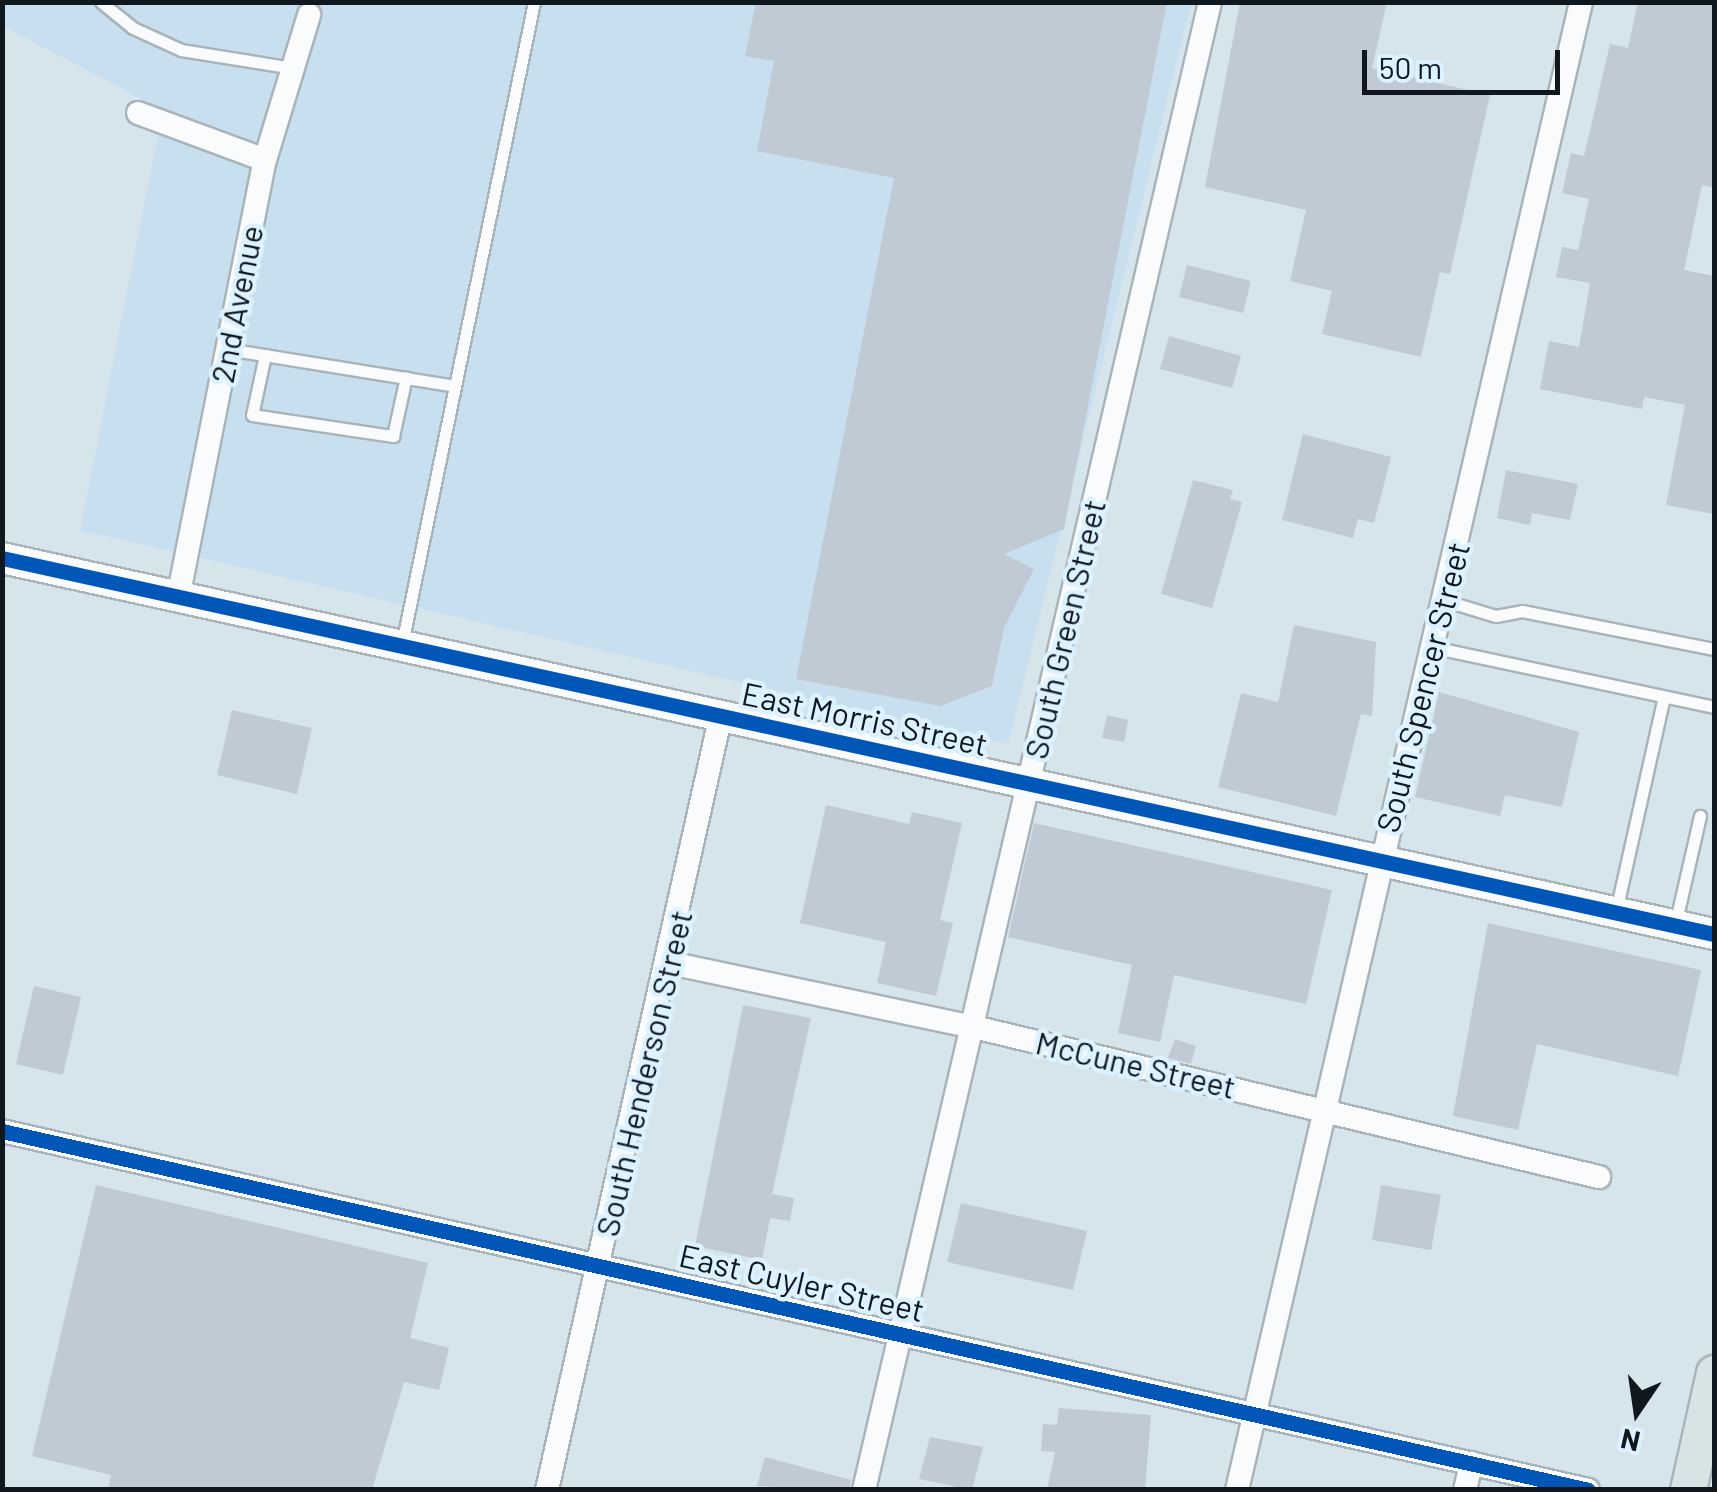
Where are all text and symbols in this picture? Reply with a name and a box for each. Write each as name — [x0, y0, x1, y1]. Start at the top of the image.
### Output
scale bar — [1367, 30, 1564, 92]
text: 50 m — [1379, 49, 1442, 85]
street label: 2nd Avenue — [202, 222, 270, 386]
street label: South Green Street — [1016, 496, 1112, 762]
street label: South Spencer Street — [1367, 538, 1477, 836]
street label: East Morris Street — [739, 673, 991, 763]
street label: South Henderson Street — [587, 906, 699, 1240]
street label: McCune Street — [1032, 1022, 1240, 1106]
street label: East Cuyler Street — [676, 1235, 928, 1329]
north arrow — [1587, 1362, 1687, 1462]
text: N — [1617, 1423, 1643, 1460]

